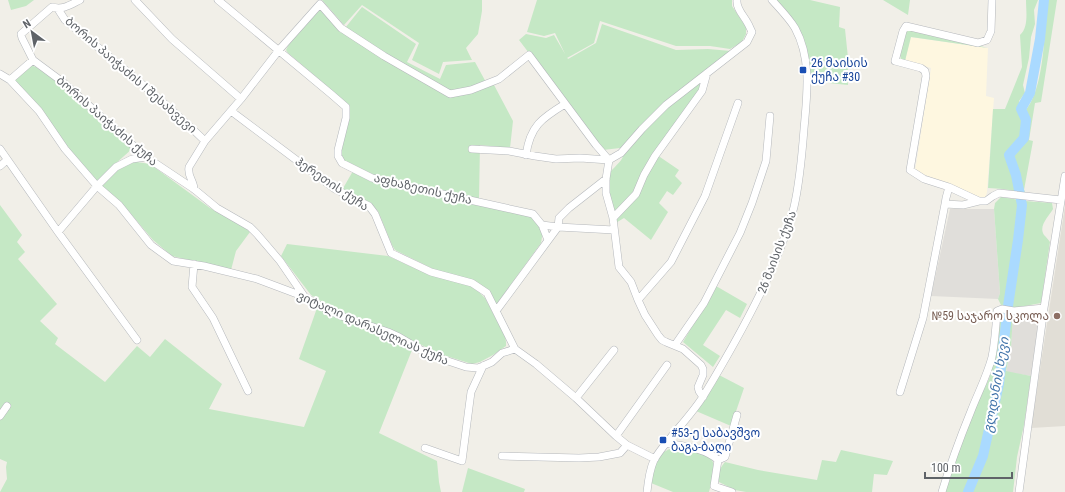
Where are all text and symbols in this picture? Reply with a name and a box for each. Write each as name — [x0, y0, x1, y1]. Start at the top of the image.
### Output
north arrow — [12, 12, 52, 52]
street label: ბორის პაიჭაძის I შესახვევი — [62, 14, 200, 136]
text: N — [21, 17, 33, 31]
place label: 26 მაისის ქუჩა #30 — [811, 56, 868, 84]
marker: 26 მაისის ქუჩა #30 — [798, 65, 808, 75]
street label: ბორის პაიჭაძის ქუჩა — [54, 73, 160, 169]
street label: ჰერეთის ქუჩა — [293, 154, 371, 214]
street label: აფხაზეთის ქუჩა — [373, 171, 473, 207]
street label: 26 მაისის ქუჩა — [755, 209, 799, 295]
street label: ვიტალი დარასელიას ქუჩა — [295, 288, 451, 369]
place label: №59 საჯარო სკოლა — [932, 309, 1049, 324]
marker: №59 საჯარო სკოლა — [1052, 311, 1062, 321]
water label: გლდანის ხევი — [980, 336, 1013, 434]
place label: #53-ე საბავშვო ბაგა-ბაღი — [671, 426, 760, 455]
marker: #53-ე საბავშვო ბაგა-ბაღი — [658, 435, 668, 445]
scale bar — [925, 454, 1012, 480]
text: 100 m — [931, 461, 961, 475]

